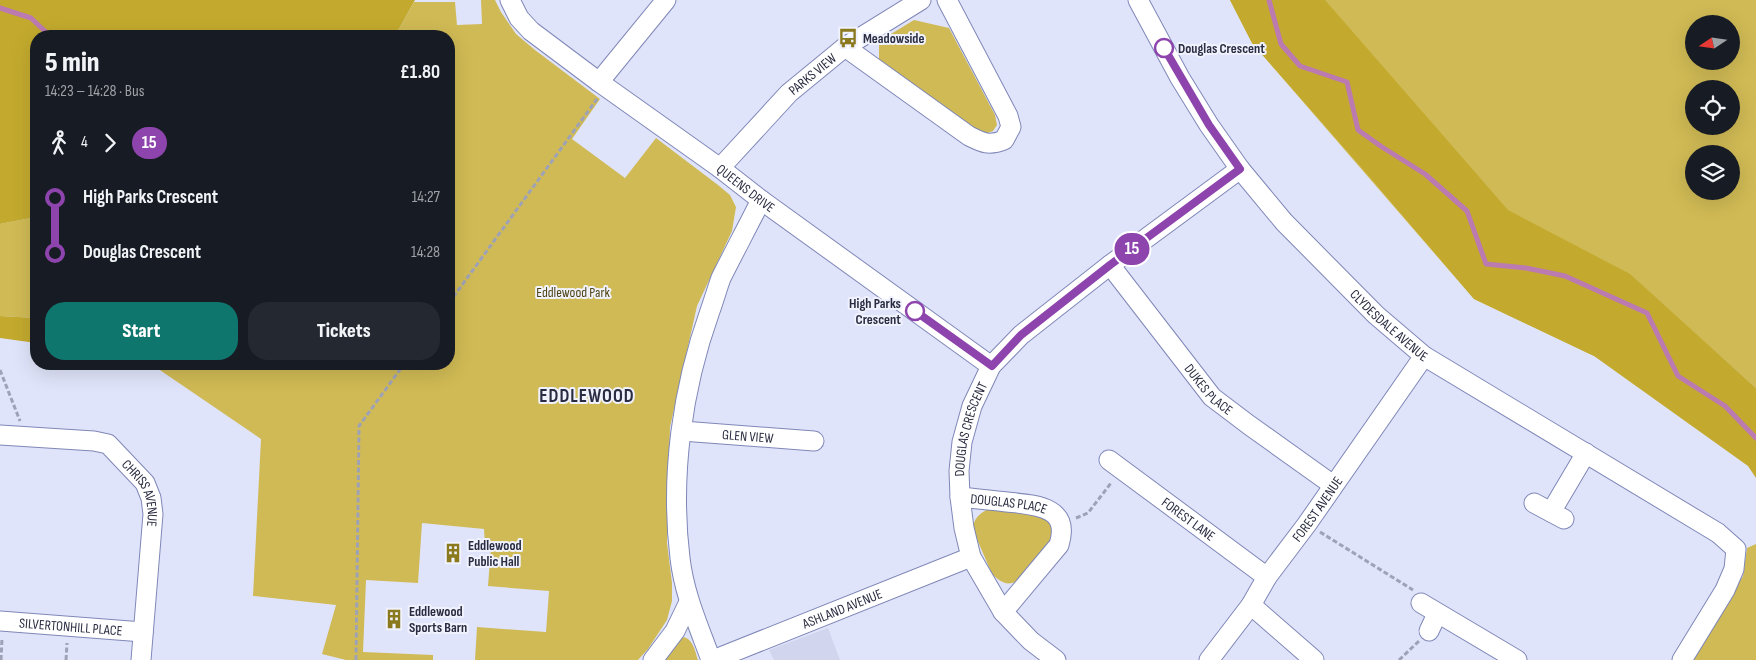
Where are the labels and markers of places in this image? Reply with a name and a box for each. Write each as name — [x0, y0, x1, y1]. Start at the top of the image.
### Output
bus stop icon: Meadowside — [837, 27, 859, 49]
place label: Meadowside — [863, 30, 924, 47]
marker: Douglas Crescent — [1154, 38, 1174, 58]
place label: Douglas Crescent — [1178, 40, 1265, 57]
place label: High Parks Crescent — [849, 295, 901, 328]
marker: High Parks Crescent — [905, 301, 925, 321]
place label: Eddlewood Public Hall — [468, 537, 522, 570]
building icon: Eddlewood Public Hall — [442, 542, 464, 564]
place label: Eddlewood Sports Barn — [409, 603, 467, 636]
building icon: Eddlewood Sports Barn — [383, 608, 405, 630]

